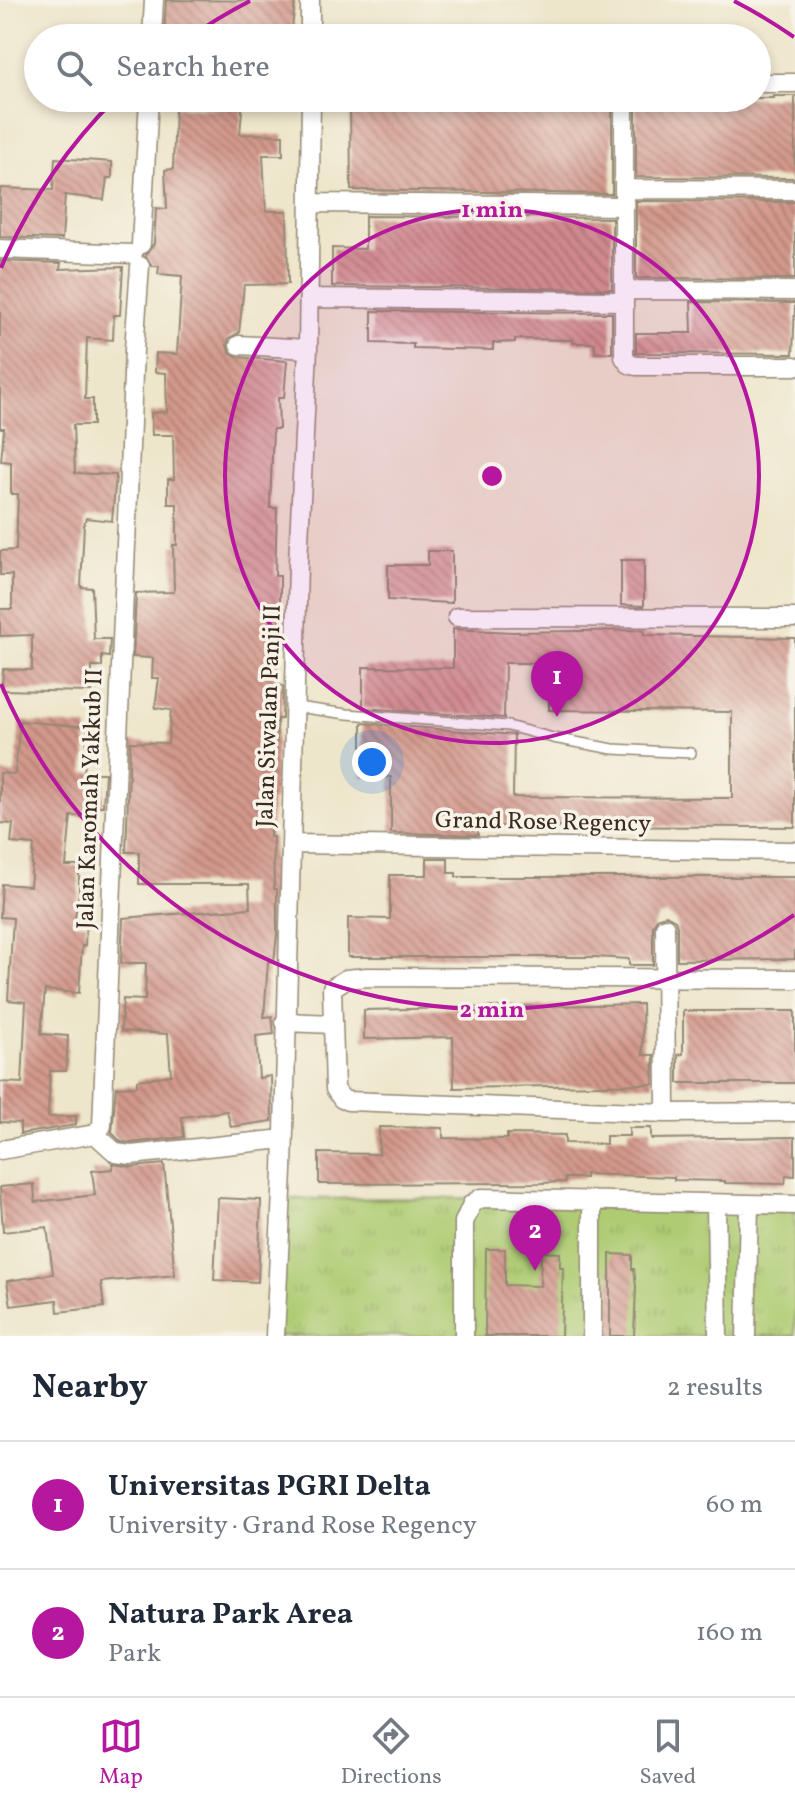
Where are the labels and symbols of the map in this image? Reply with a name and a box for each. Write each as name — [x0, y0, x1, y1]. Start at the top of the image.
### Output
text: 1 min — [461, 194, 523, 228]
centre of rings — [478, 462, 506, 490]
street label: Jalan Siwalan Panji II — [249, 604, 291, 828]
pin: 1 — [531, 651, 583, 717]
street label: Jalan Karomah Yakkub II — [69, 668, 113, 930]
your location — [352, 742, 392, 782]
street label: Grand Rose Regency — [435, 804, 651, 842]
text: 2 min — [460, 994, 525, 1028]
pin: 2 — [509, 1205, 561, 1271]

